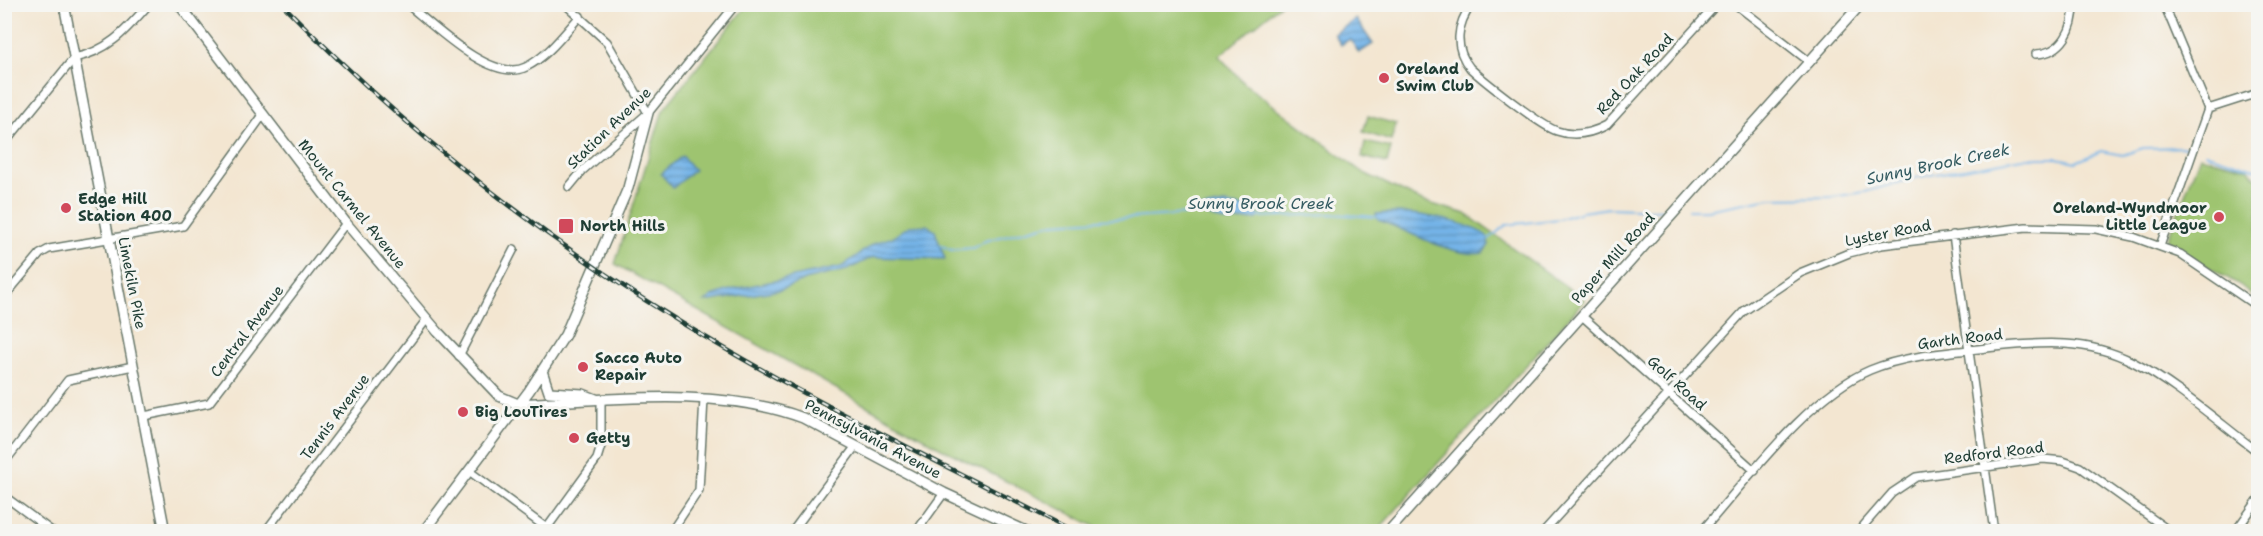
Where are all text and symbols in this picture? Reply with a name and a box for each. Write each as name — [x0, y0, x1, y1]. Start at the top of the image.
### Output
street label: Red Oak Road — [1592, 29, 1678, 119]
place label: Oreland Swim Club — [1396, 59, 1474, 96]
marker: Oreland Swim Club — [1377, 71, 1391, 85]
street label: Station Avenue — [562, 83, 656, 173]
street label: Mount Carmel Avenue — [294, 135, 410, 273]
water label: Sunny Brook Creek — [1864, 139, 2012, 189]
place label: Edge Hill Station 400 — [78, 189, 172, 226]
water label: Sunny Brook Creek — [1188, 193, 1334, 214]
place label: Oreland-Wyndmoor Little League — [2053, 198, 2207, 235]
marker: Edge Hill Station 400 — [59, 201, 73, 215]
street label: Paper Mill Road — [1567, 208, 1660, 308]
marker: Oreland-Wyndmoor Little League — [2212, 210, 2226, 224]
street label: Lyster Road — [1843, 215, 1933, 251]
place label: North Hills — [580, 216, 665, 236]
marker: North Hills — [557, 217, 575, 235]
street label: Limekiln Pike — [113, 235, 151, 331]
street label: Central Avenue — [206, 281, 288, 381]
street label: Garth Road — [1916, 324, 2004, 354]
place label: Sacco Auto Repair — [595, 348, 682, 385]
street label: Golf Road — [1643, 351, 1711, 415]
marker: Sacco Auto Repair — [576, 360, 590, 374]
street label: Tennis Avenue — [296, 370, 374, 464]
street label: Pennsylvania Avenue — [801, 394, 945, 484]
place label: Big LouTires — [475, 402, 568, 422]
marker: Big LouTires — [456, 405, 470, 419]
place label: Getty — [586, 428, 631, 448]
marker: Getty — [567, 431, 581, 445]
street label: Redford Road — [1943, 437, 2045, 469]

